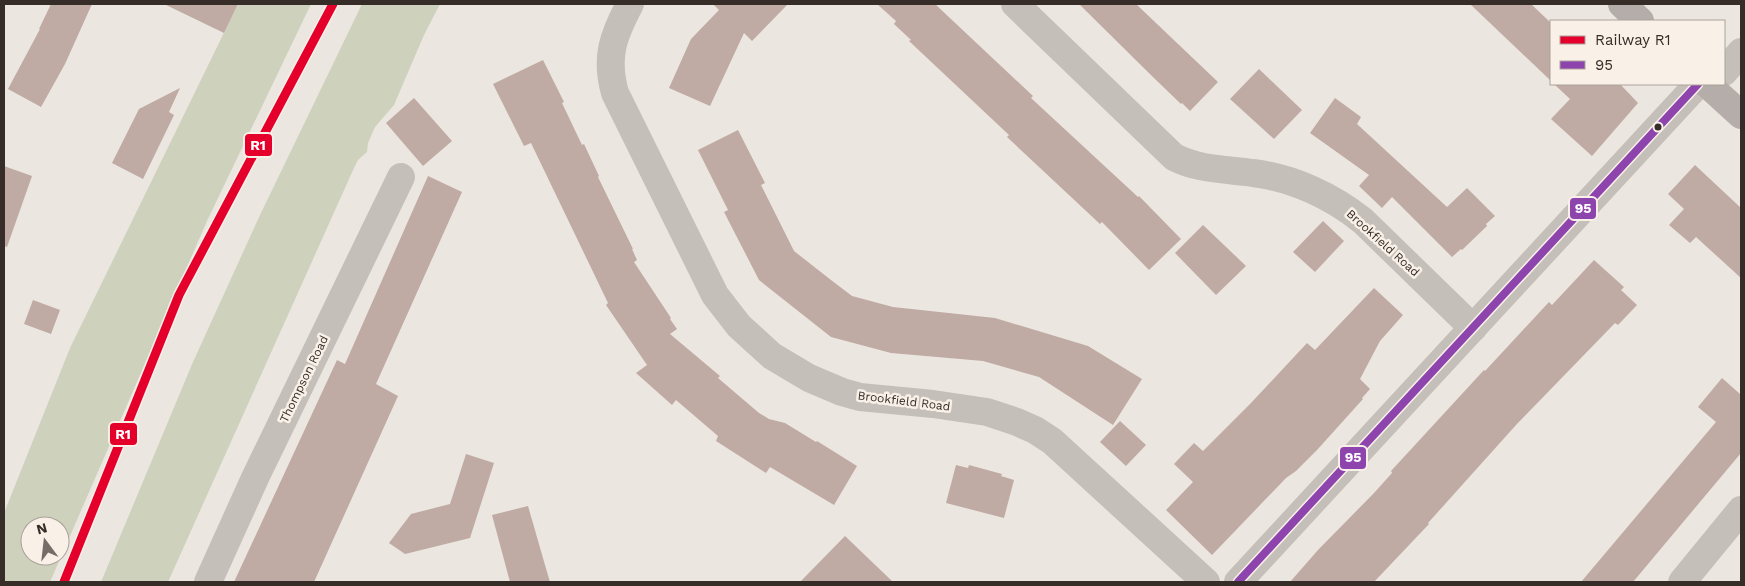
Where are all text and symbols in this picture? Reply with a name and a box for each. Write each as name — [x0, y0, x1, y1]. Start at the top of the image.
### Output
legend — [1550, 20, 1725, 85]
text: Railway R1 — [1595, 31, 1671, 49]
text: 95 — [1595, 56, 1613, 74]
unlabelled marker — [1653, 122, 1663, 132]
line badge: R1 — [244, 133, 273, 157]
text: R1 — [250, 137, 266, 153]
line badge: 95 — [1569, 197, 1597, 220]
text: 95 — [1575, 200, 1591, 216]
street label: Brookfield Road — [1344, 207, 1422, 279]
street label: Thompson Road — [277, 333, 331, 425]
street label: Brookfield Road — [857, 388, 951, 414]
line badge: R1 — [109, 422, 138, 446]
text: R1 — [115, 426, 131, 442]
line badge: 95 — [1339, 446, 1367, 470]
text: 95 — [1345, 449, 1361, 465]
north arrow — [20, 516, 70, 566]
text: N — [35, 519, 49, 538]

